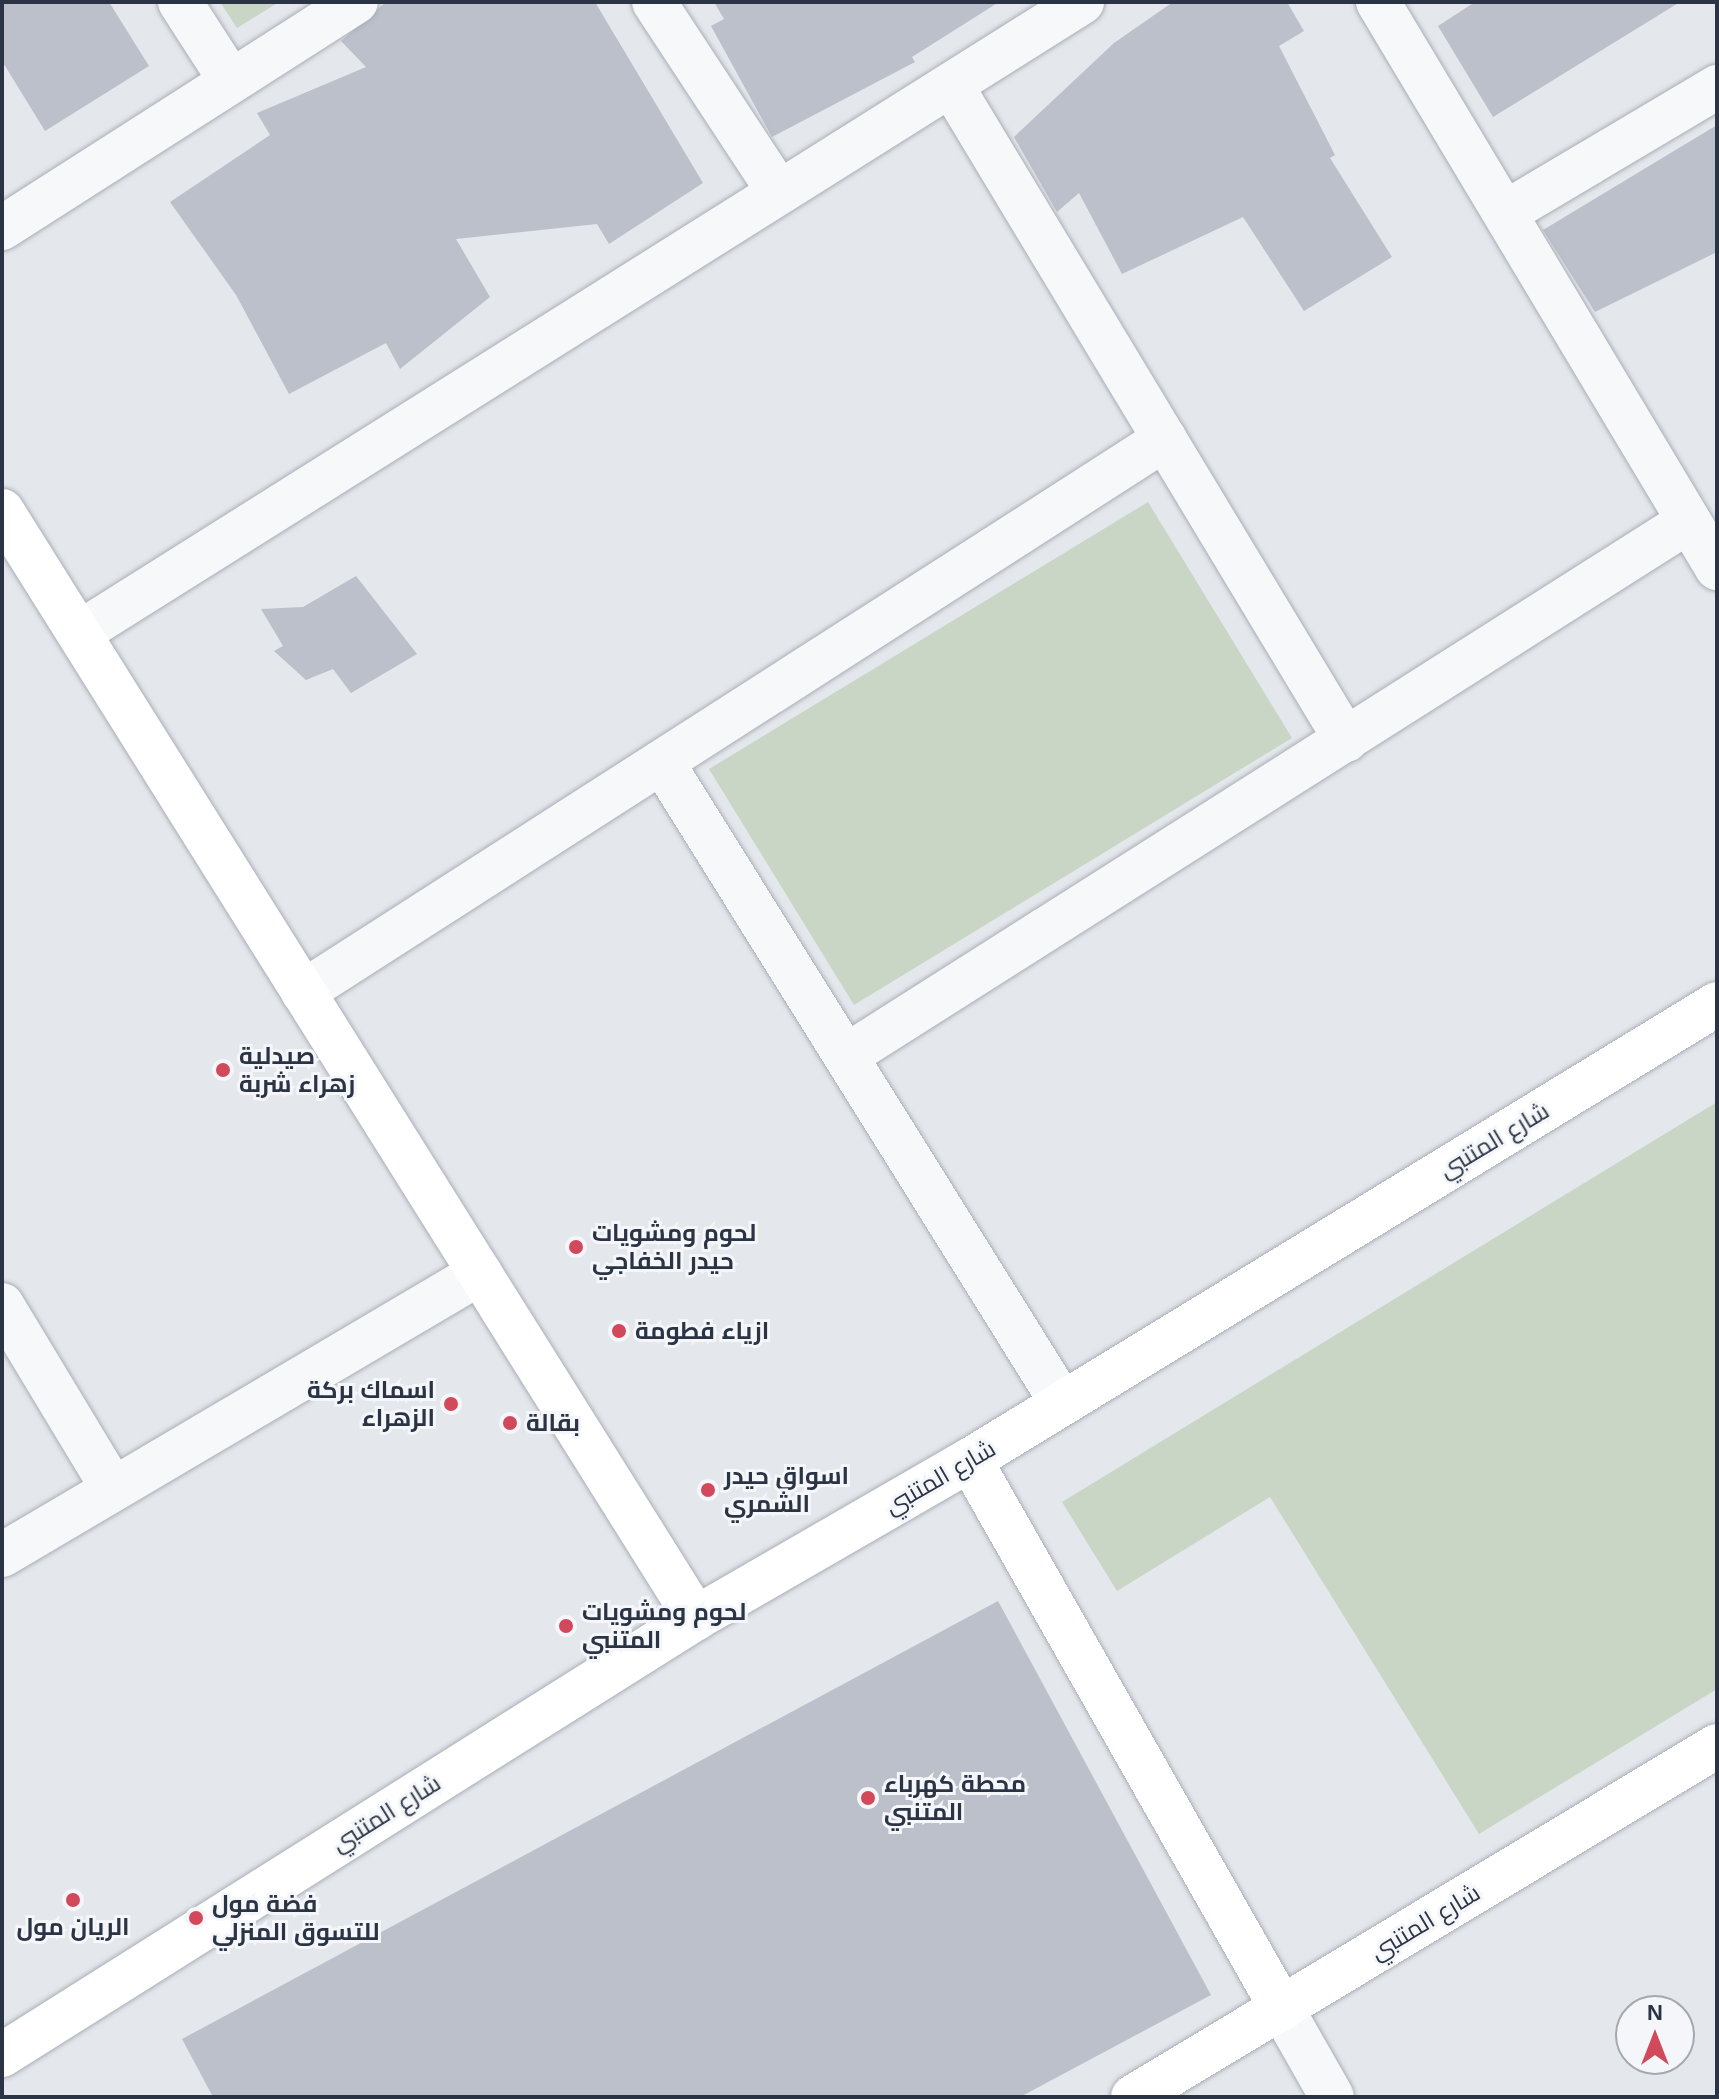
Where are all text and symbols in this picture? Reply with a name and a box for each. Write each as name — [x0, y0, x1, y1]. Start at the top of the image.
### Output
place label: صيدلية زهراء شربة — [239, 1042, 355, 1098]
marker: صيدلية زهراء شربة — [214, 1061, 232, 1079]
street label: شارع المتنبي — [1434, 1096, 1554, 1184]
place label: لحوم ومشويات حيدر الخفاجي — [592, 1219, 756, 1275]
marker: لحوم ومشويات حيدر الخفاجي — [567, 1238, 585, 1256]
place label: ازياء فطومة — [635, 1317, 769, 1345]
marker: ازياء فطومة — [610, 1322, 628, 1340]
place label: اسماك بركة الزهراء — [307, 1376, 435, 1432]
marker: اسماك بركة الزهراء — [442, 1395, 460, 1413]
place label: بقالة — [526, 1409, 580, 1437]
marker: بقالة — [501, 1414, 519, 1432]
street label: شارع المتنبي — [879, 1434, 1001, 1520]
place label: اسواق حيدر الشمري — [724, 1462, 849, 1518]
marker: اسواق حيدر الشمري — [699, 1481, 717, 1499]
place label: لحوم ومشويات المتنبي — [582, 1598, 746, 1654]
marker: لحوم ومشويات المتنبي — [557, 1617, 575, 1635]
street label: شارع المتنبي — [326, 1768, 446, 1858]
place label: محطة كهرباء المتنبي — [884, 1770, 1026, 1826]
marker: محطة كهرباء المتنبي — [859, 1789, 877, 1807]
street label: شارع المتنبي — [1365, 1878, 1485, 1966]
place label: فضة مول للتسوق المنزلي — [212, 1890, 380, 1946]
marker: الريان مول — [64, 1891, 82, 1909]
marker: فضة مول للتسوق المنزلي — [187, 1909, 205, 1927]
place label: الريان مول — [16, 1913, 130, 1941]
north arrow — [1615, 1995, 1695, 2075]
text: N — [1647, 2000, 1663, 2025]

